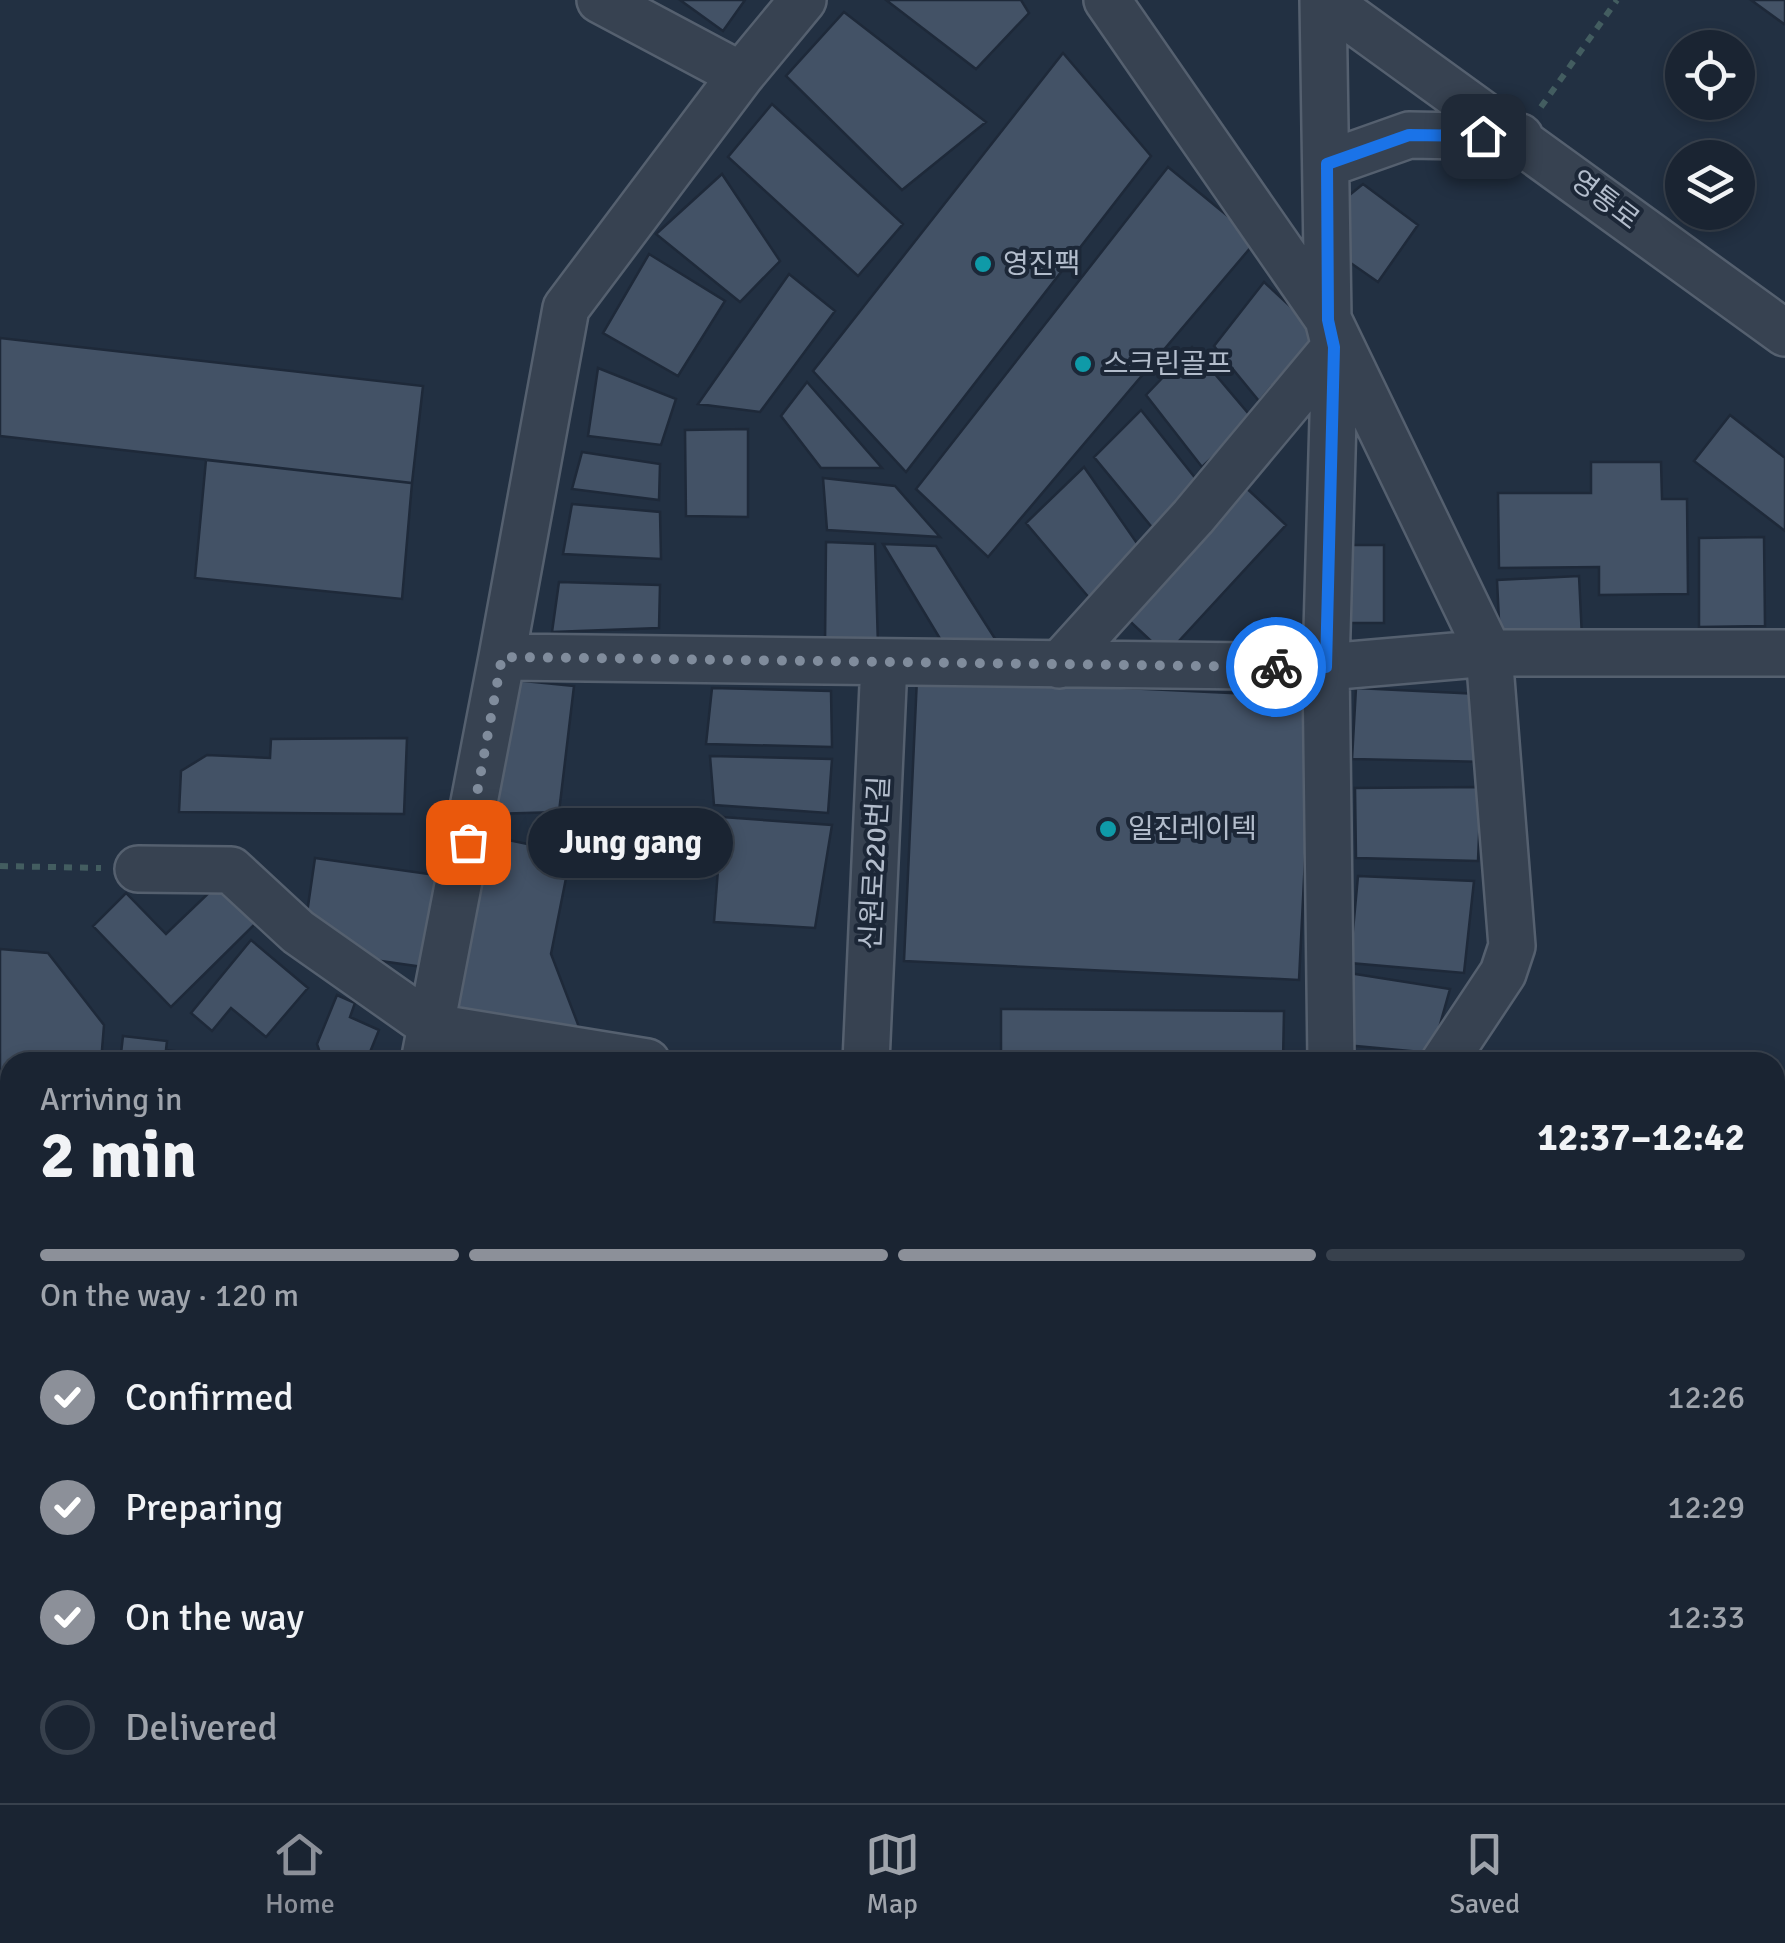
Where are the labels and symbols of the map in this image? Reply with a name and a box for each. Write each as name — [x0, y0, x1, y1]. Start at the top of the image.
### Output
pin — [1441, 94, 1526, 179]
street label: 영통로 — [1564, 163, 1646, 237]
place label: 영진팩 — [1003, 247, 1080, 281]
marker: 영진팩 — [972, 253, 994, 275]
place label: 스크린골프 — [1103, 347, 1232, 381]
marker: 스크린골프 — [1072, 353, 1094, 375]
courier — [1226, 617, 1326, 717]
street label: 신원로220번길 — [853, 775, 897, 951]
pin — [426, 800, 511, 885]
callout: Jung gang — [528, 807, 733, 877]
place label: 일진레이텍 — [1128, 812, 1257, 846]
marker: 일진레이텍 — [1097, 818, 1119, 840]

